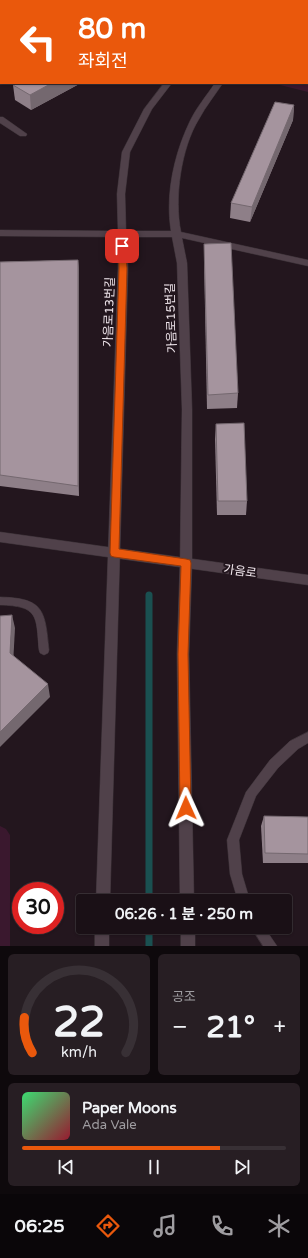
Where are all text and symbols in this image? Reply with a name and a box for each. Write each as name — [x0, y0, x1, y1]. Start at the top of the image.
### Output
text: 80 m — [78, 12, 146, 46]
icon: left — [12, 16, 64, 68]
text: 좌회전 — [78, 50, 128, 72]
pin — [105, 229, 139, 263]
icon: arrive — [111, 235, 133, 257]
street label: 가음로13번길 — [101, 277, 117, 347]
street label: 가음로15번길 — [163, 283, 179, 353]
street label: 가음로 — [223, 562, 257, 580]
position arrow — [165, 787, 207, 829]
speed limit sign: 30 — [12, 882, 64, 934]
text: 06:26 · 1 분 · 250 m — [115, 905, 253, 923]
text: 공조 — [172, 989, 196, 1005]
text: 22 — [53, 997, 105, 1047]
text: 21° — [206, 1009, 255, 1046]
text: − — [172, 1014, 188, 1040]
text: + — [274, 1014, 286, 1040]
text: km/h — [61, 1043, 97, 1060]
text: Paper Moons — [82, 1099, 177, 1117]
text: Ada Vale — [82, 1117, 137, 1133]
icon: previous — [55, 1156, 77, 1178]
icon: pause — [143, 1156, 165, 1178]
icon: next — [231, 1156, 253, 1178]
icon: directions — [94, 1212, 122, 1240]
icon: music — [151, 1212, 179, 1240]
icon: phone — [208, 1212, 236, 1240]
icon: climate — [265, 1212, 293, 1240]
text: 06:25 — [15, 1215, 65, 1237]

